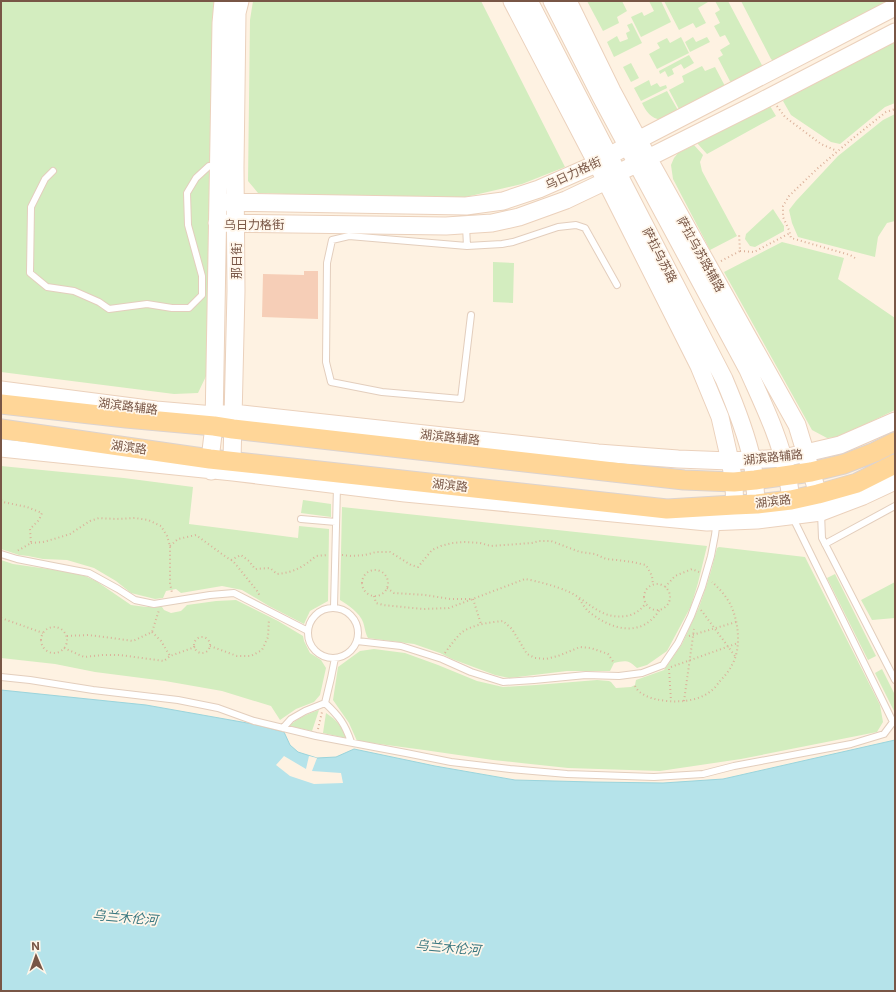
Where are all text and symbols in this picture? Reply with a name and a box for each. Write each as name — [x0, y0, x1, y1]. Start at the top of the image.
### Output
street label: 乌日力格街 — [543, 154, 603, 192]
street label: 萨拉乌苏路辅路 — [674, 214, 728, 294]
street label: 乌日力格街 — [224, 217, 284, 232]
street label: 萨拉乌苏路 — [640, 225, 680, 285]
street label: 那日街 — [229, 243, 244, 279]
street label: 湖滨路辅路 — [97, 395, 159, 417]
street label: 湖滨路辅路 — [419, 426, 481, 448]
street label: 湖滨路 — [110, 437, 148, 457]
street label: 湖滨路辅路 — [742, 446, 804, 468]
street label: 湖滨路 — [431, 476, 469, 494]
street label: 湖滨路 — [754, 491, 792, 511]
water label: 乌兰木伦河 — [92, 906, 161, 928]
north arrow — [16, 936, 56, 976]
water label: 乌兰木伦河 — [415, 936, 484, 958]
text: N — [31, 939, 40, 953]

